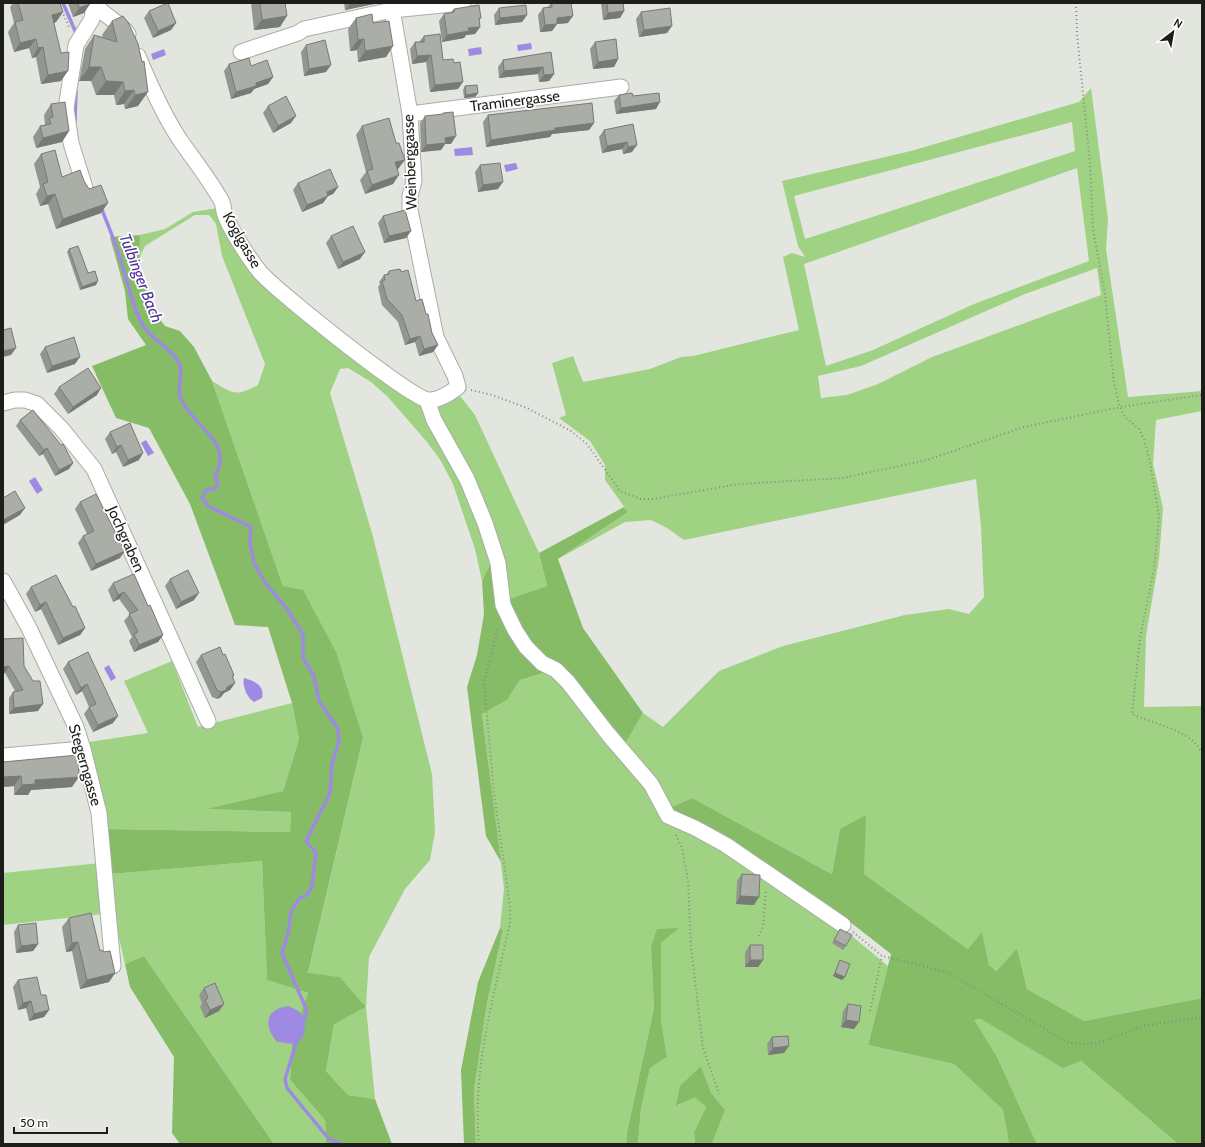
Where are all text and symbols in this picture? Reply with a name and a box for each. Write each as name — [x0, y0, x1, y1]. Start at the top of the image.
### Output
north arrow — [1153, 12, 1193, 52]
text: N — [1171, 15, 1185, 31]
street label: Traminergasse — [469, 87, 561, 115]
street label: Weinberggasse — [399, 114, 421, 210]
street label: Koglgasse — [219, 209, 265, 272]
water label: Tulbinger Bach — [115, 231, 167, 325]
street label: Jochgraben — [103, 502, 149, 575]
street label: Stegerngasse — [65, 722, 105, 808]
scale bar — [14, 1109, 107, 1135]
text: 50 m — [20, 1115, 48, 1130]

